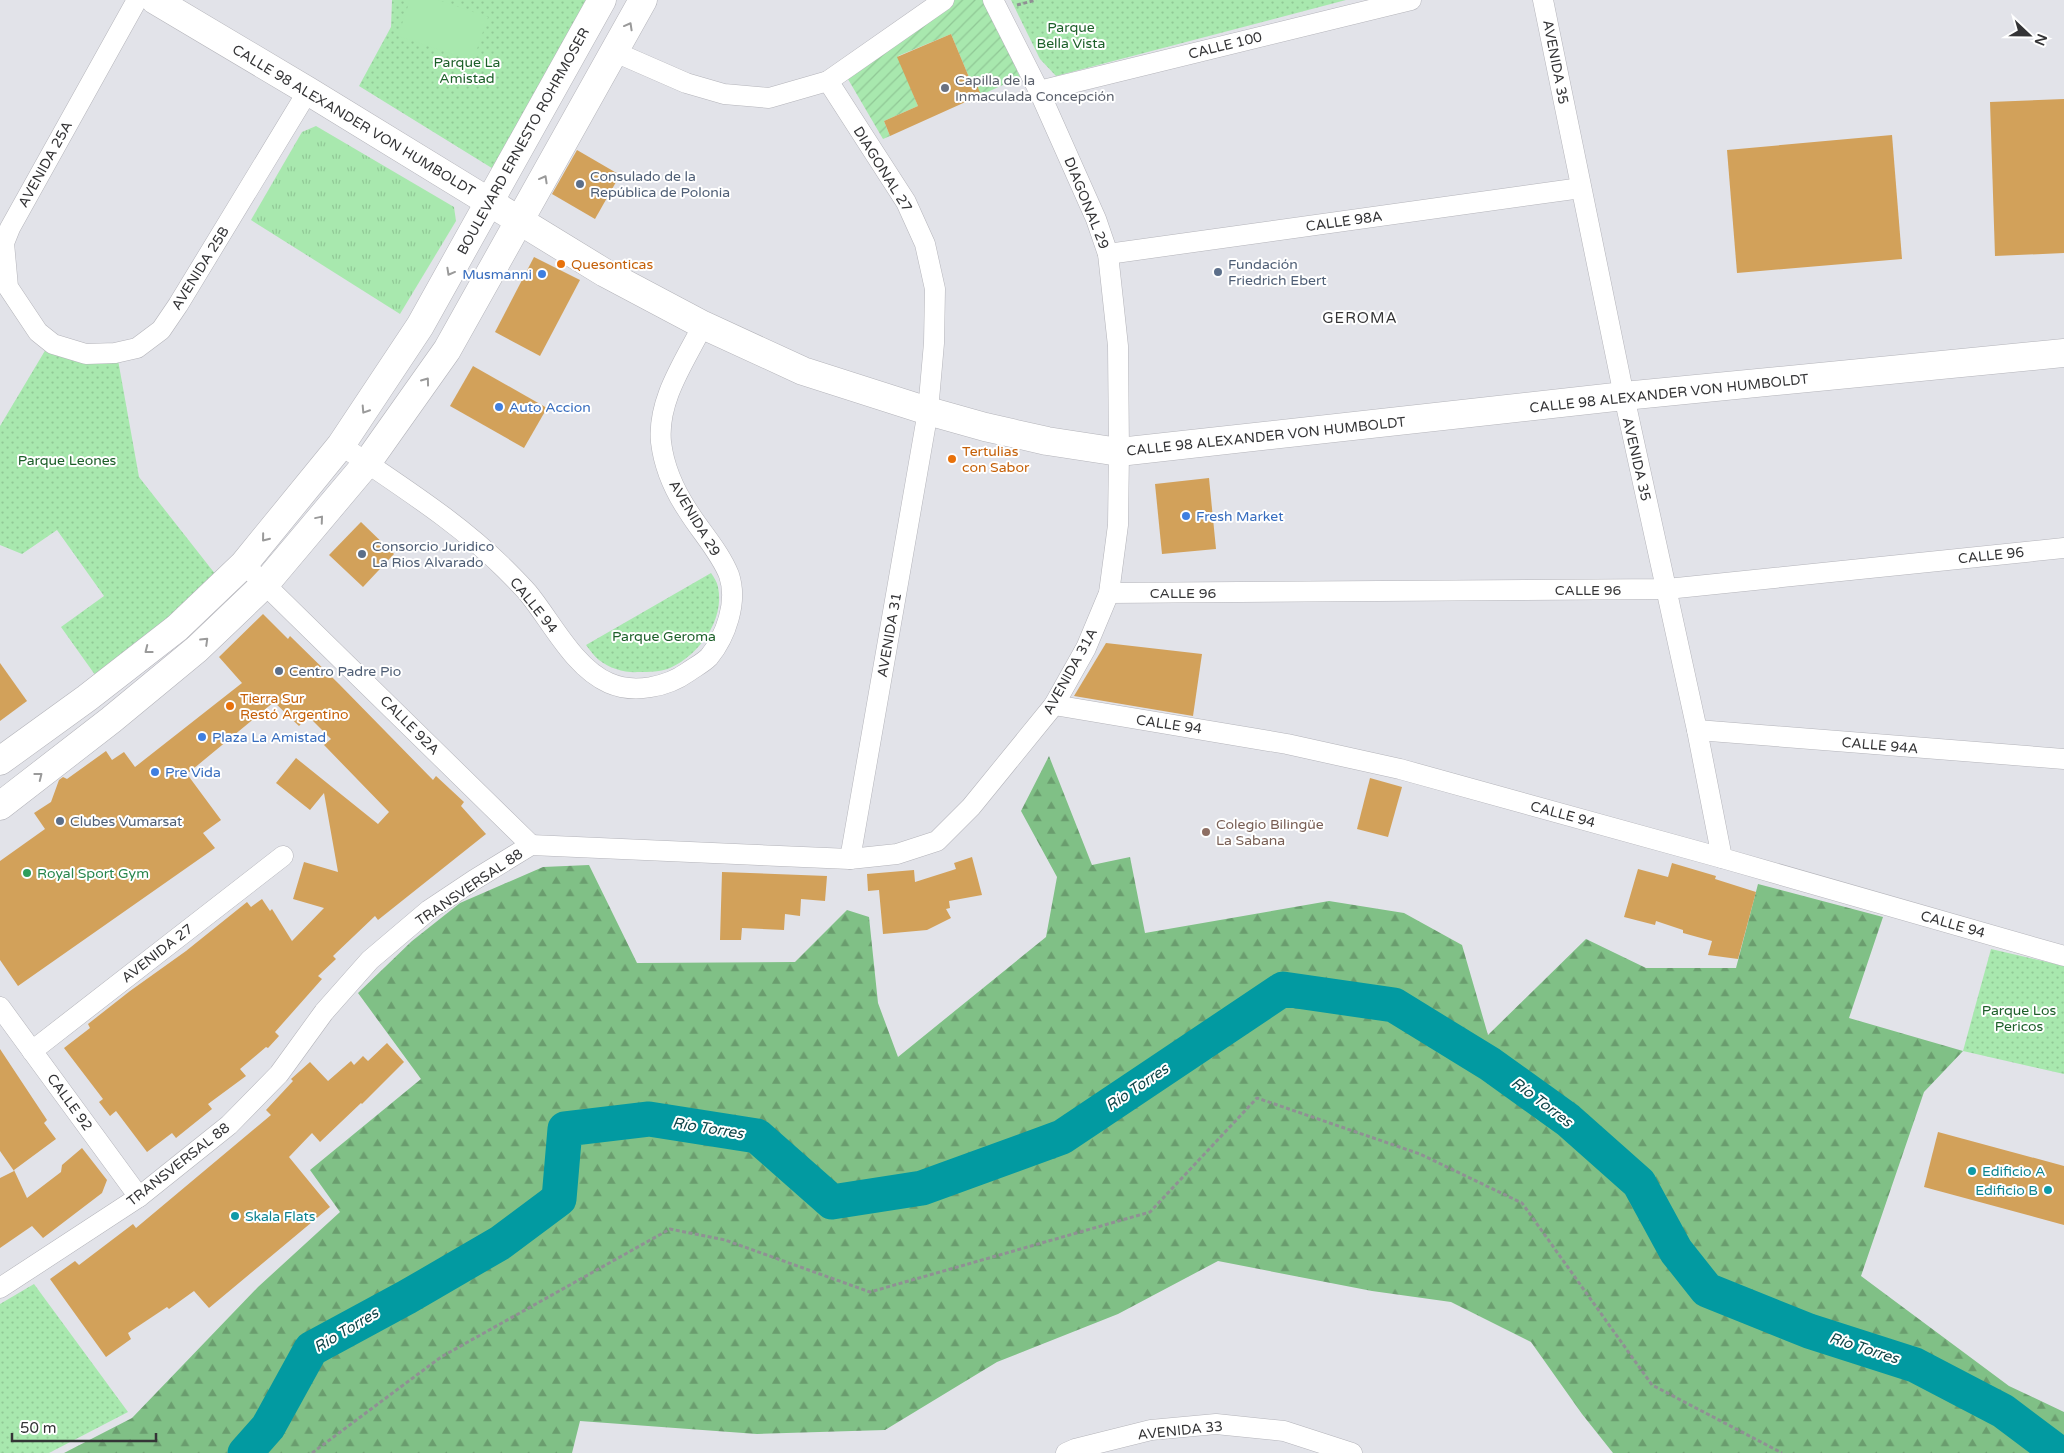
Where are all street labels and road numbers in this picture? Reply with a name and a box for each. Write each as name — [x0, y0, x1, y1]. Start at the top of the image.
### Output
street label: AVENIDA 35 — [1539, 18, 1572, 106]
street label: BOULEVARD ERNESTO ROHRMOSER — [454, 25, 593, 258]
street label: CALLE 100 — [1187, 28, 1264, 63]
street label: CALLE 98 ALEXANDER VON HUMBOLDT — [229, 41, 479, 200]
street label: AVENIDA 25A — [15, 118, 76, 210]
street label: DIAGONAL 27 — [849, 123, 916, 215]
street label: DIAGONAL 29 — [1060, 155, 1113, 252]
street label: CALLE 98A — [1305, 208, 1383, 235]
street label: AVENIDA 25B — [168, 223, 233, 313]
street label: CALLE 98 ALEXANDER VON HUMBOLDT — [1529, 370, 1810, 417]
street label: CALLE 98 ALEXANDER VON HUMBOLDT — [1126, 413, 1407, 460]
street label: AVENIDA 35 — [1619, 415, 1654, 503]
street label: AVENIDA 29 — [665, 477, 724, 559]
street label: CALLE 96 — [1957, 544, 2025, 567]
street label: CALLE 94 — [506, 574, 561, 637]
street label: CALLE 96 — [1555, 582, 1621, 599]
street label: CALLE 96 — [1150, 585, 1216, 602]
street label: AVENIDA 31 — [874, 591, 905, 679]
street label: AVENIDA 31A — [1040, 625, 1101, 717]
street label: CALLE 92A — [376, 692, 443, 759]
street label: CALLE 94 — [1135, 711, 1203, 738]
street label: CALLE 94A — [1841, 734, 1919, 757]
street label: CALLE 94 — [1529, 798, 1597, 831]
street label: TRANSVERSAL 88 — [412, 845, 526, 930]
street label: CALLE 94 — [1919, 907, 1987, 942]
street label: AVENIDA 27 — [118, 920, 196, 986]
street label: CALLE 92 — [43, 1070, 96, 1134]
street label: TRANSVERSAL 88 — [124, 1119, 233, 1210]
street label: AVENIDA 33 — [1137, 1418, 1224, 1443]

